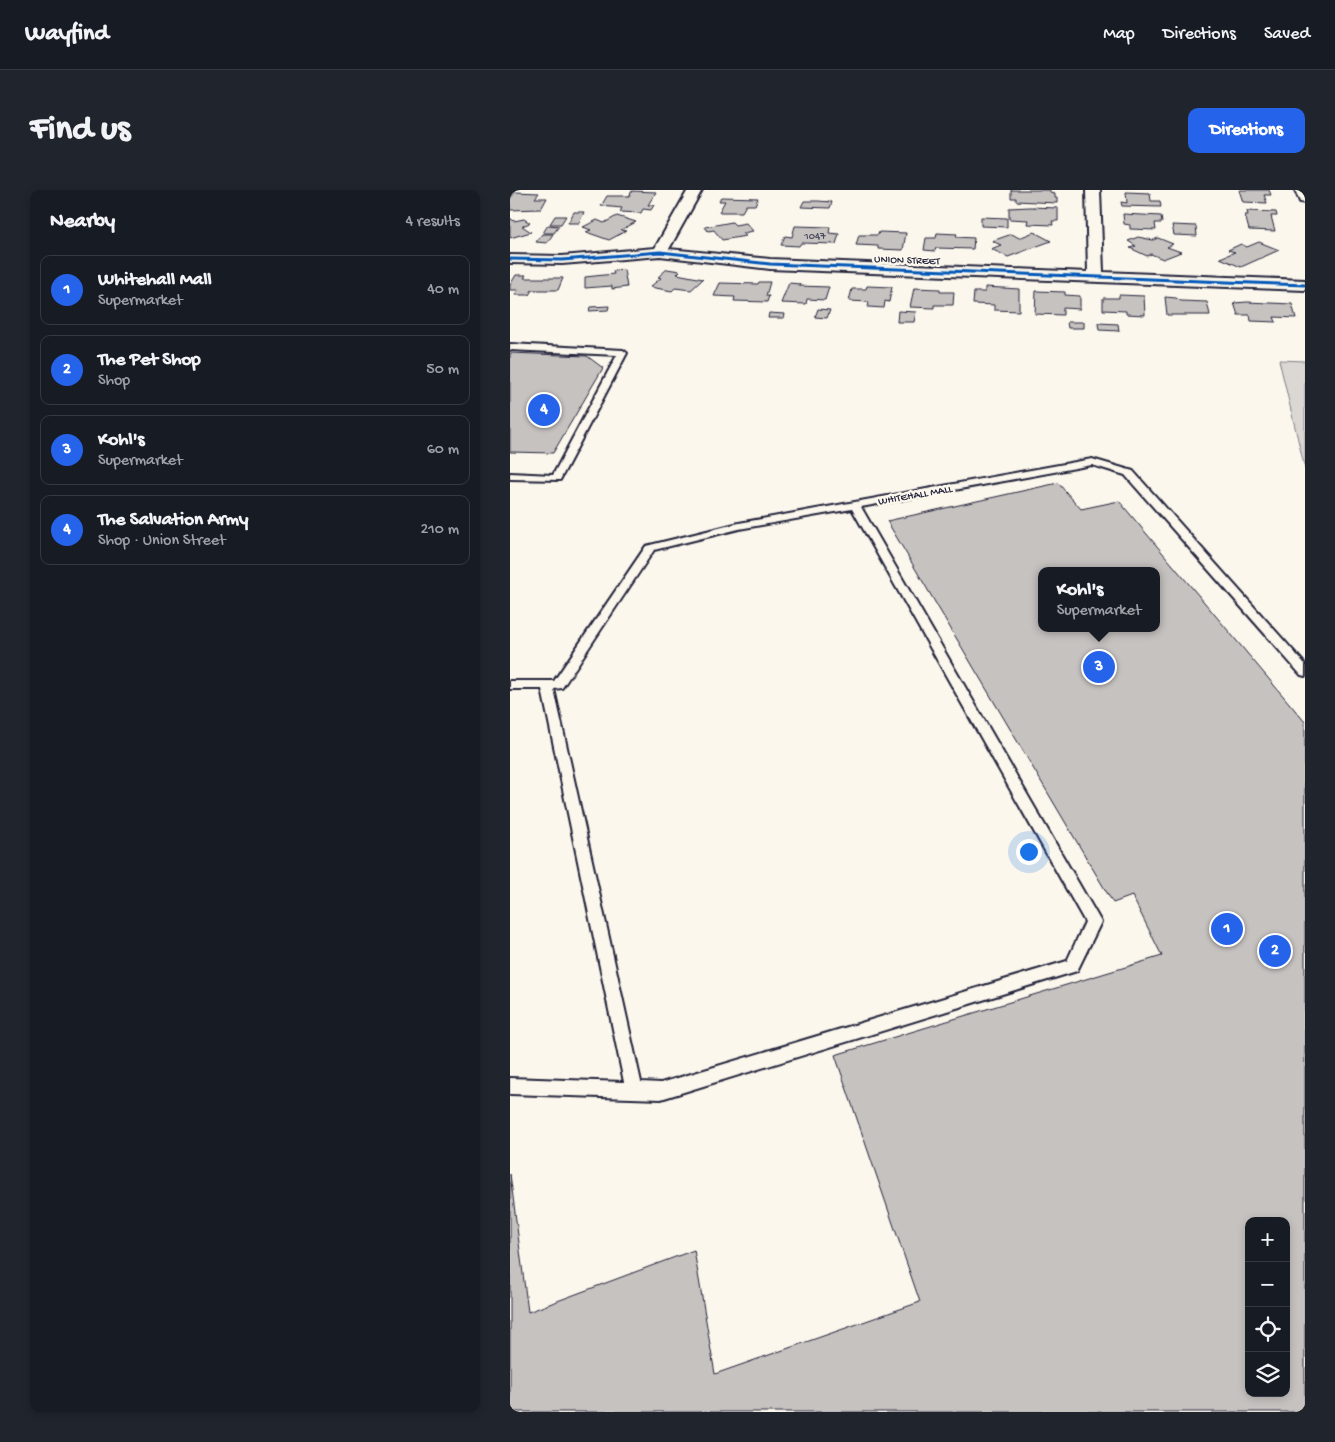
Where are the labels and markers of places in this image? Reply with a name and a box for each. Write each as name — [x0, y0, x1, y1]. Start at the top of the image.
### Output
pin: 4 — [528, 391, 560, 429]
pin: 3 — [1083, 648, 1115, 686]
pin: 1 — [1211, 910, 1243, 948]
pin: 2 — [1259, 932, 1291, 970]

